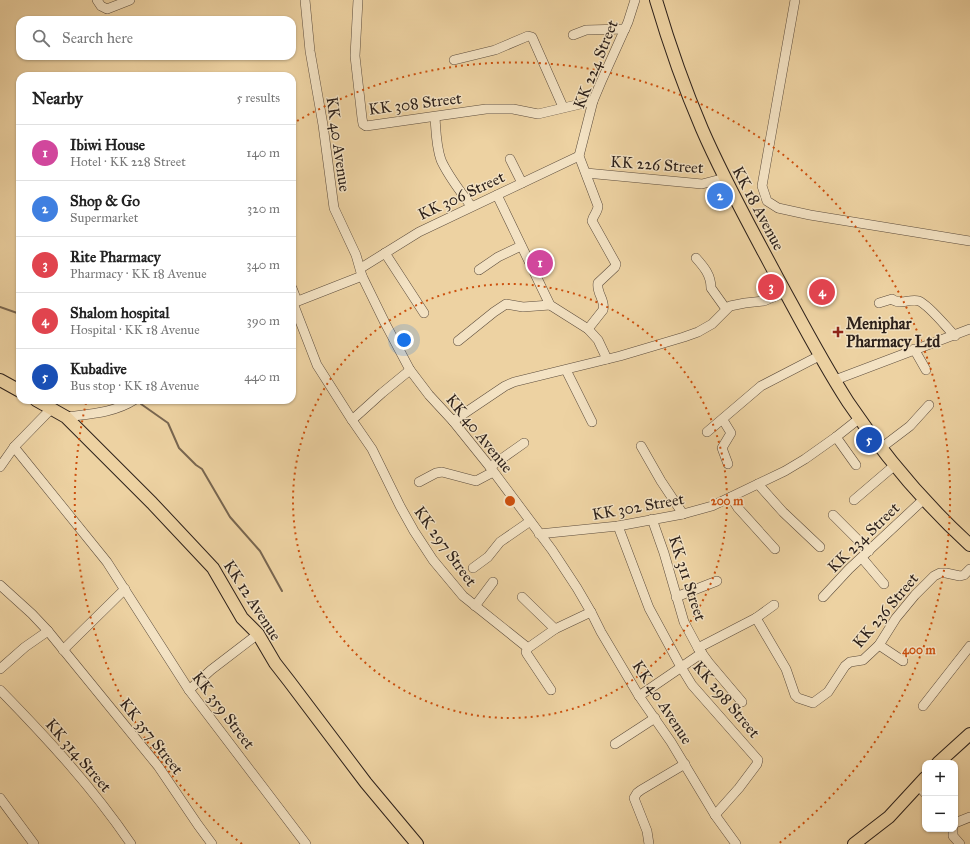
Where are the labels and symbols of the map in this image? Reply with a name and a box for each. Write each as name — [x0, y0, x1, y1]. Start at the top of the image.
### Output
street label: KK 224 Street — [569, 17, 622, 111]
street label: KK 308 Street — [367, 88, 463, 119]
street label: KK 40 Avenue — [322, 95, 355, 193]
street label: KK 226 Street — [610, 152, 704, 177]
street label: KK 18 Avenue — [728, 163, 789, 254]
street label: KK 306 Street — [415, 167, 508, 224]
pin: 2 — [707, 181, 733, 211]
pin: 1 — [527, 248, 553, 278]
pin: 3 — [758, 272, 784, 302]
pin: 4 — [809, 277, 835, 307]
place label: Meniphar Pharmacy Ltd — [846, 314, 941, 352]
marker: Meniphar Pharmacy Ltd — [833, 327, 843, 337]
your location — [394, 330, 414, 350]
street label: KK 40 Avenue — [442, 390, 517, 477]
pin: 5 — [856, 425, 882, 455]
street label: KK 302 Street — [591, 489, 686, 524]
centre of rings — [503, 494, 517, 508]
text: 200 m — [711, 494, 744, 508]
street label: KK 234 Street — [823, 498, 903, 576]
street label: KK 297 Street — [410, 503, 481, 590]
street label: KK 311 Street — [665, 533, 710, 623]
street label: KK 12 Avenue — [220, 557, 286, 644]
street label: KK 236 Street — [849, 569, 922, 652]
text: 400 m — [902, 643, 937, 658]
street label: KK 40 Avenue — [629, 657, 697, 748]
street label: KK 298 Street — [689, 657, 764, 742]
street label: KK 359 Street — [188, 668, 259, 753]
street label: KK 357 Street — [116, 694, 188, 779]
street label: KK 314 Street — [42, 715, 116, 796]

